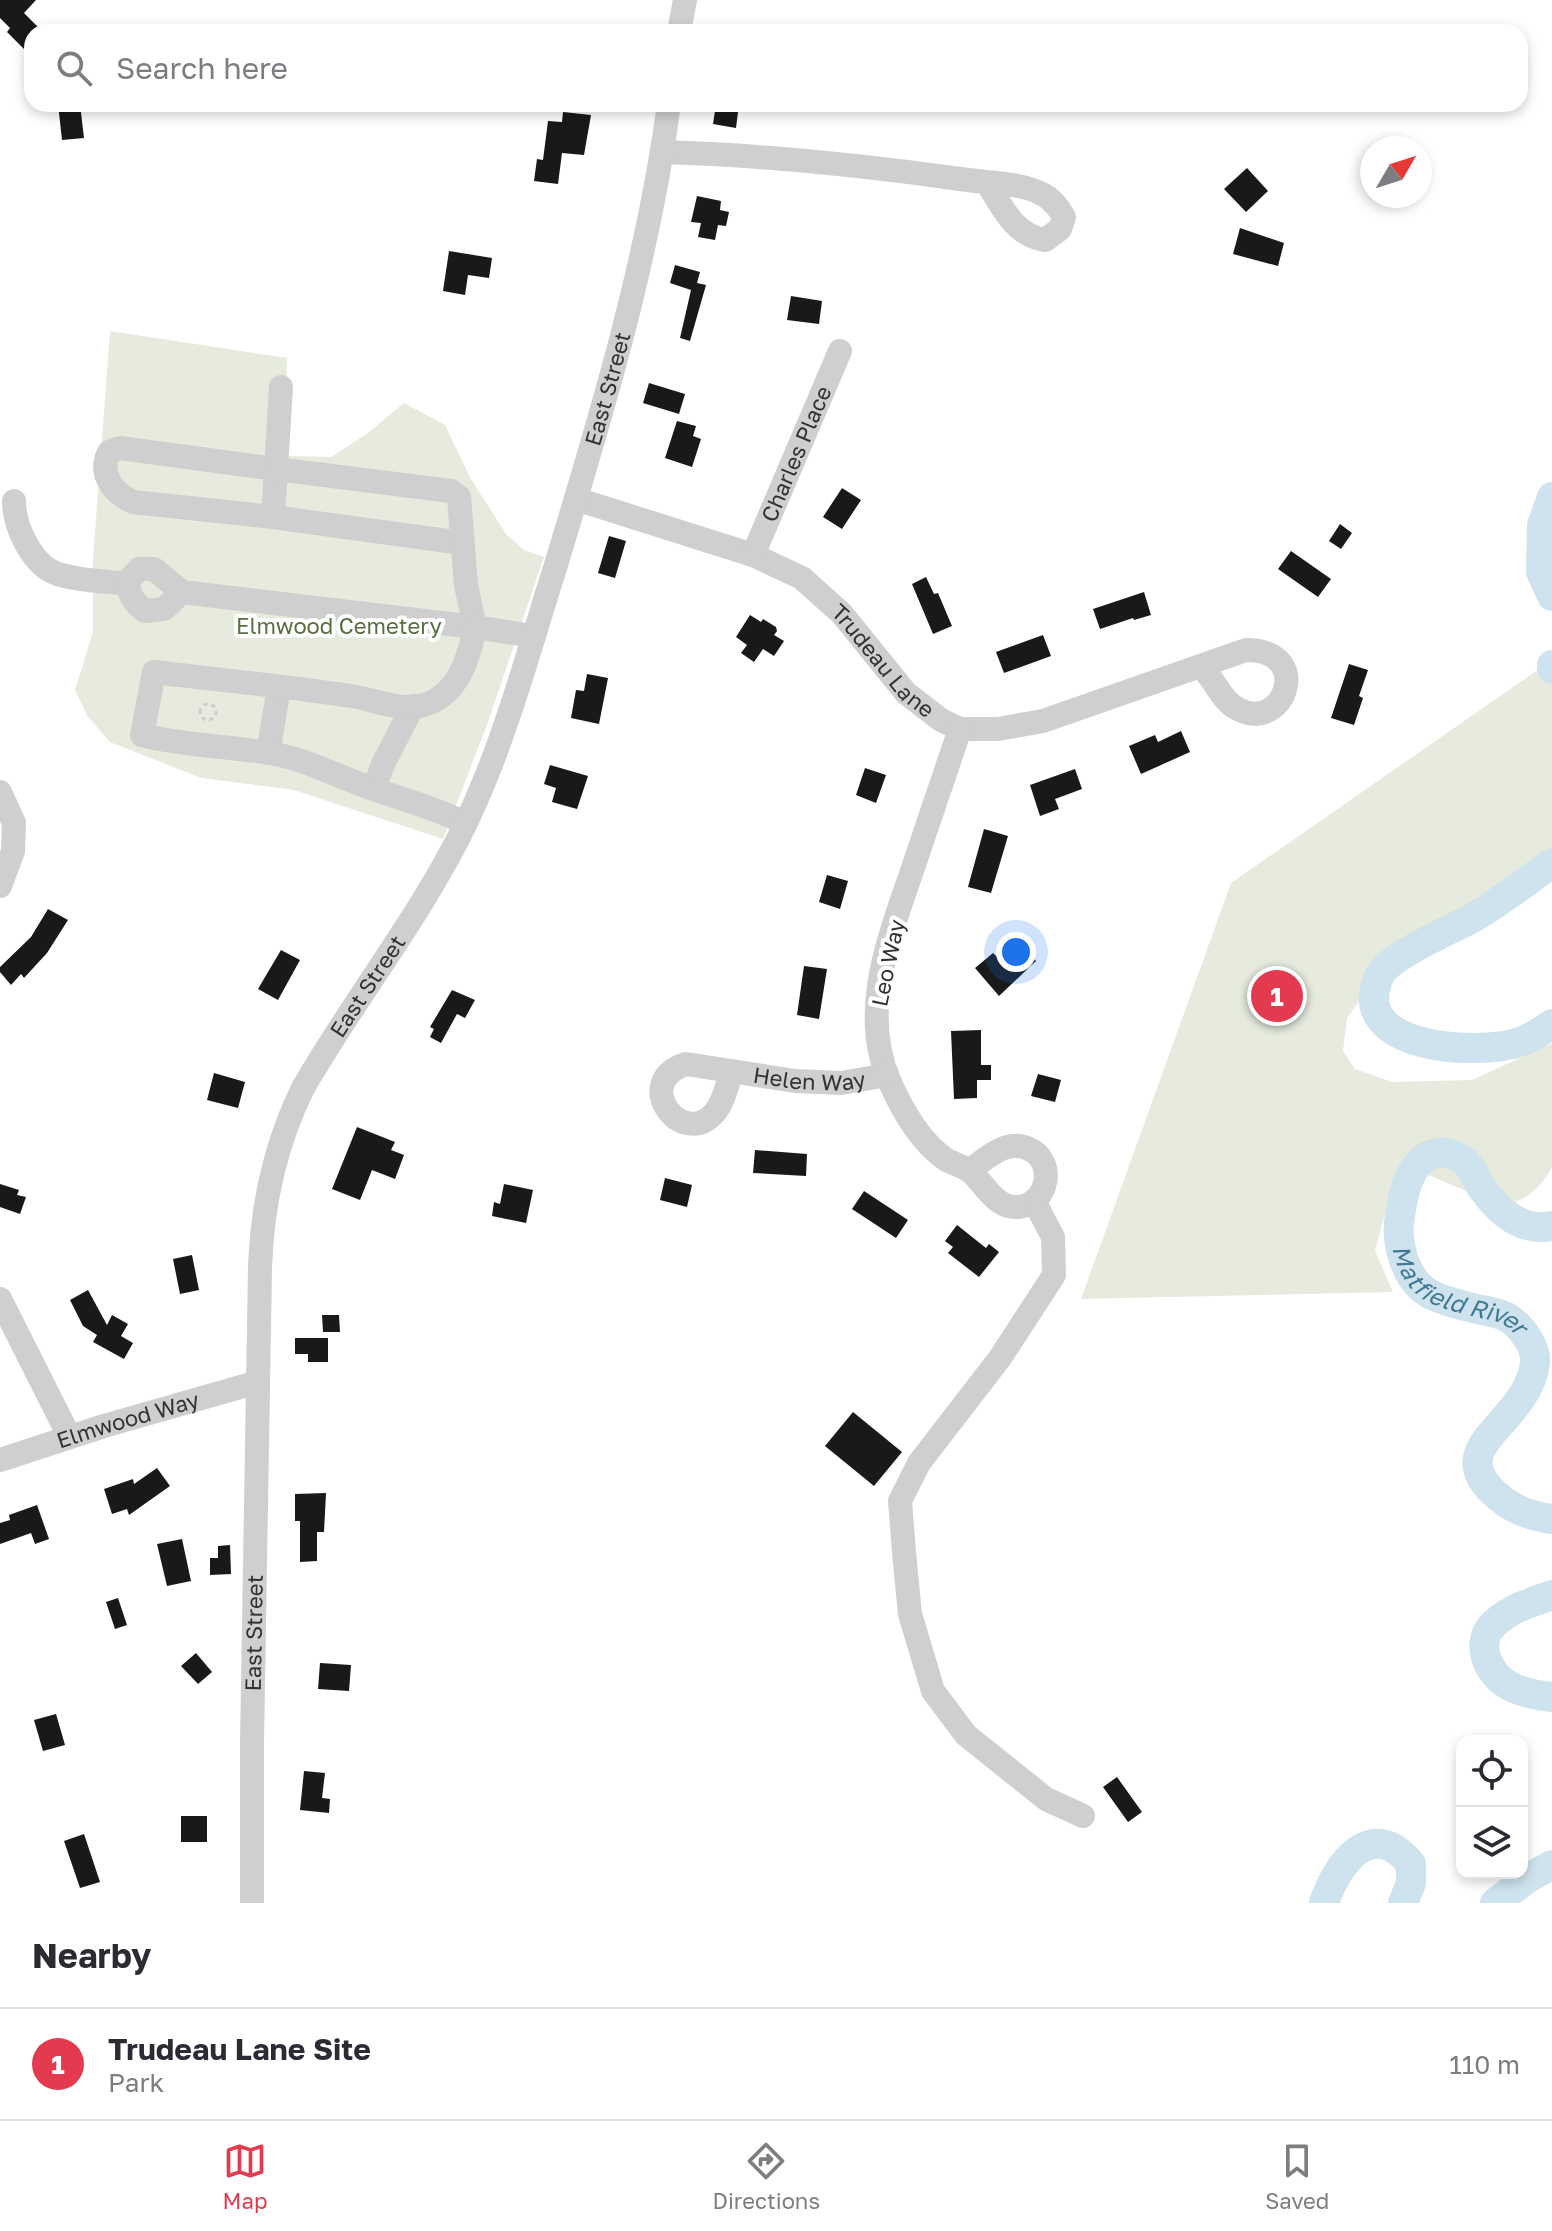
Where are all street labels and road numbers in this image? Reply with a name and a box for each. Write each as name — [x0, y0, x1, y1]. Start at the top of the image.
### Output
street label: East Street — [578, 329, 635, 449]
street label: Charles Place — [755, 382, 837, 526]
street label: Trudeau Lane — [827, 598, 940, 723]
street label: Leo Way — [865, 917, 910, 1009]
street label: East Street — [324, 930, 410, 1042]
street label: Helen Way — [751, 1061, 867, 1096]
street label: Elmwood Way — [53, 1386, 202, 1454]
street label: East Street — [239, 1574, 268, 1692]

